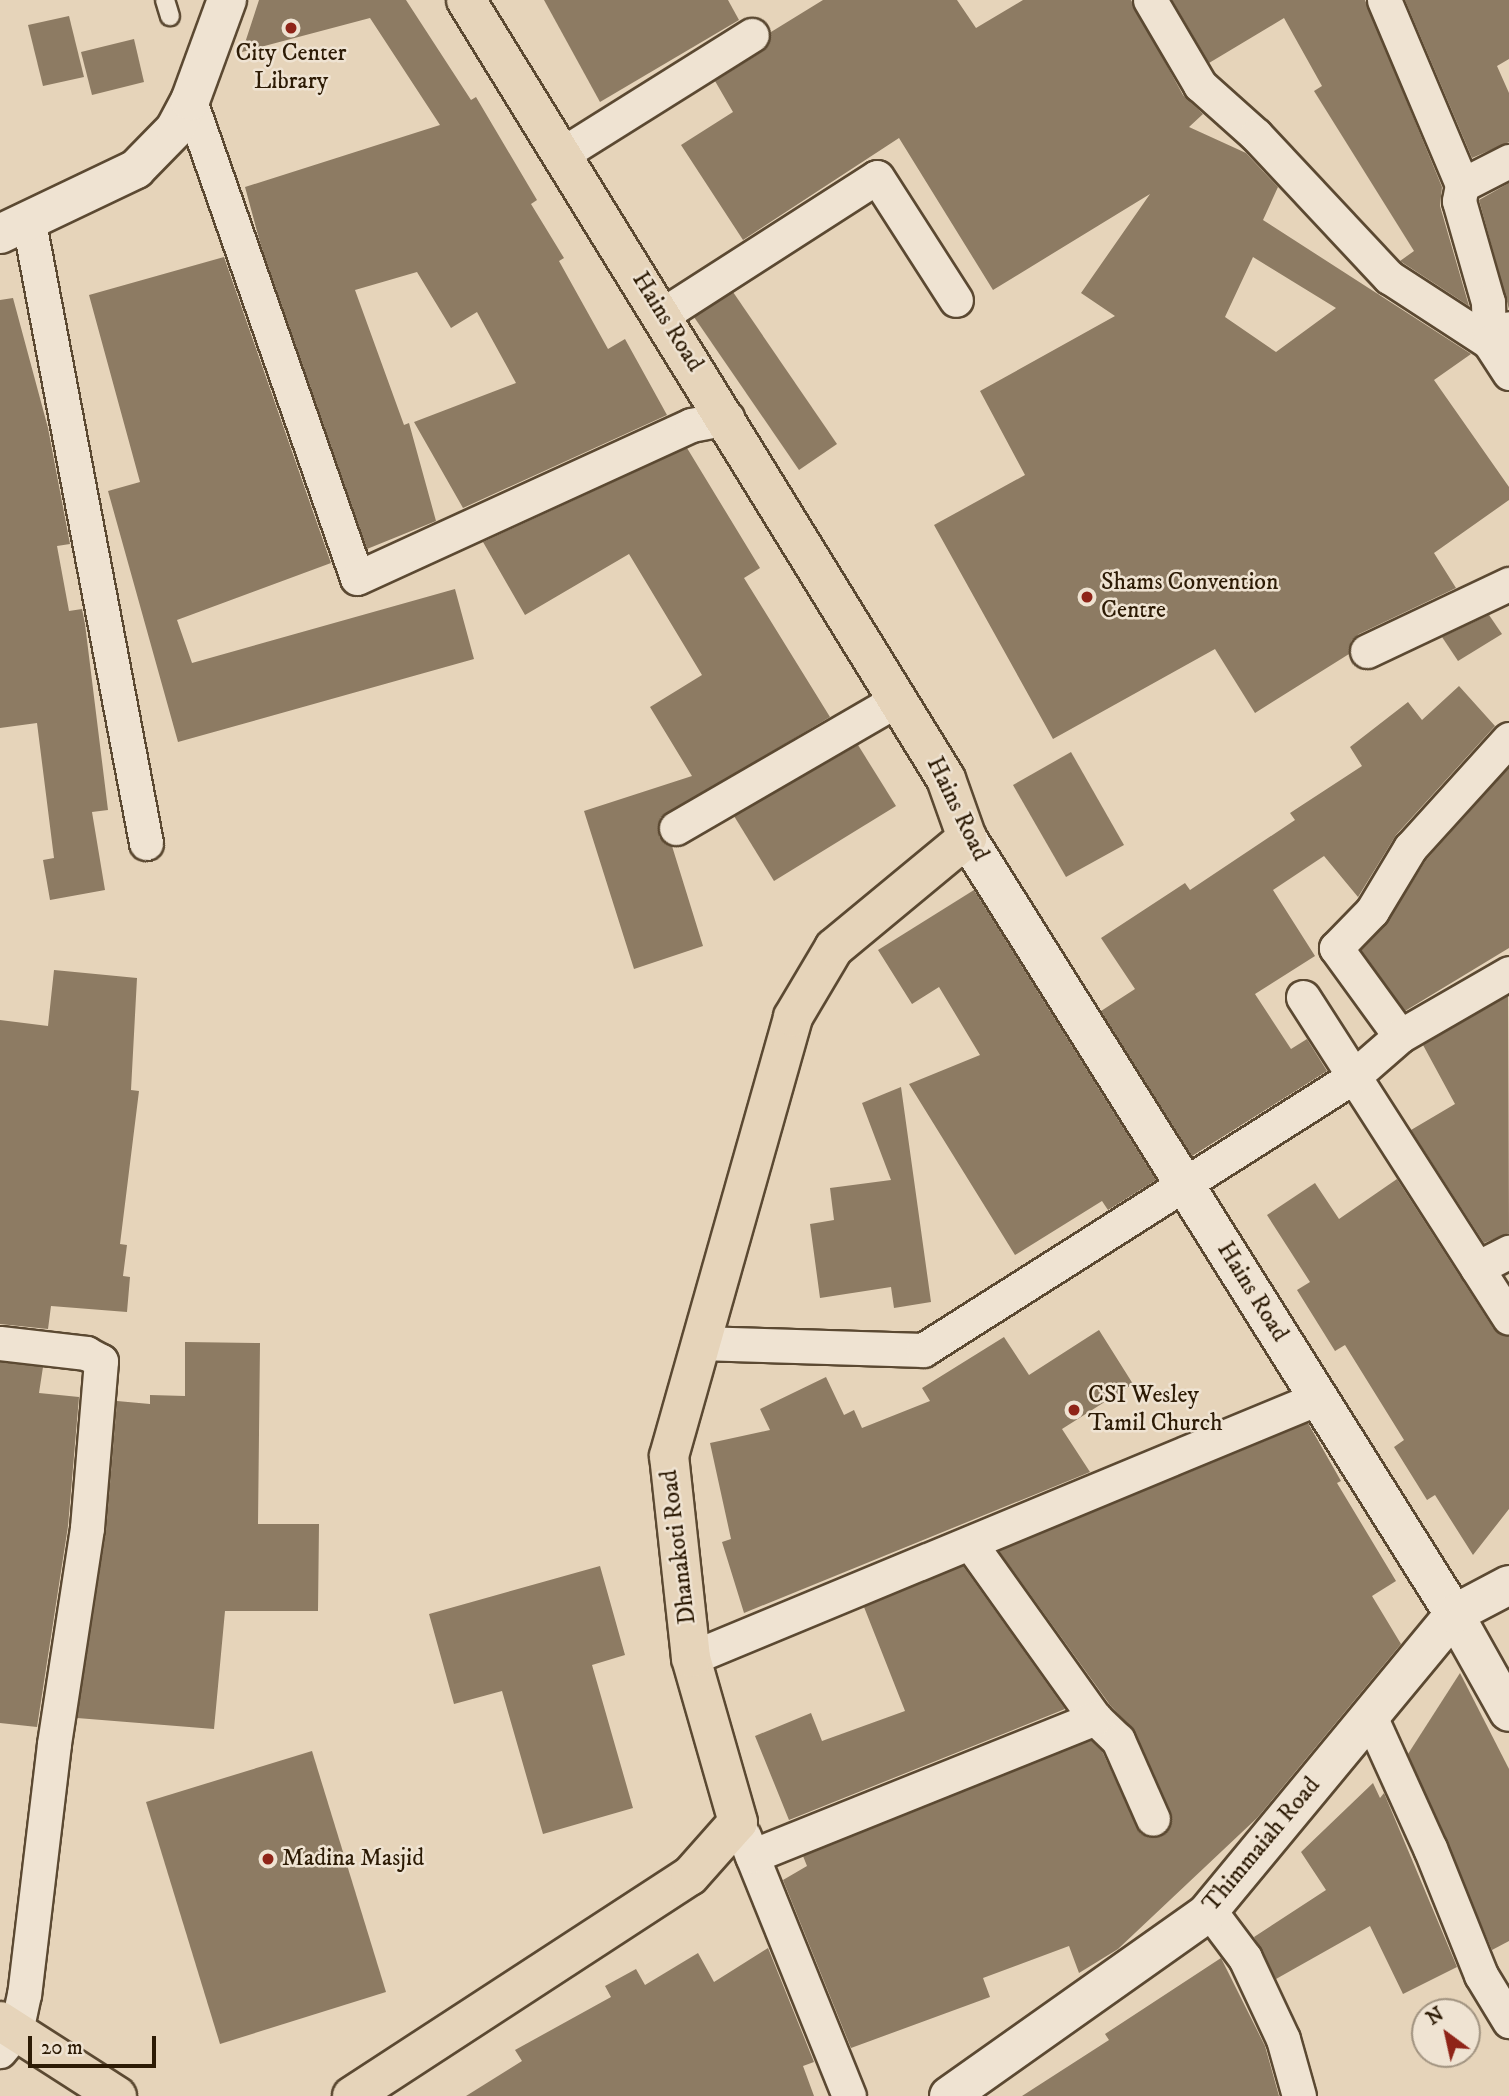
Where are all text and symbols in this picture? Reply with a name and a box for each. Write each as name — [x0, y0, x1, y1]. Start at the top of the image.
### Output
marker: City Center Library — [283, 20, 299, 36]
place label: City Center Library — [235, 40, 347, 96]
street label: Hains Road — [625, 267, 709, 377]
place label: Shams Convention Centre — [1101, 569, 1279, 625]
marker: Shams Convention Centre — [1079, 589, 1095, 605]
street label: Hains Road — [920, 752, 994, 866]
street label: Hains Road — [1210, 1237, 1294, 1347]
place label: CSI Wesley Tamil Church — [1088, 1382, 1223, 1438]
marker: CSI Wesley Tamil Church — [1066, 1402, 1082, 1418]
street label: Dhanakoti Road — [655, 1468, 703, 1626]
street label: Thimmaiah Road — [1197, 1772, 1327, 1918]
place label: Madina Masjid — [282, 1845, 424, 1873]
marker: Madina Masjid — [260, 1851, 276, 1867]
north arrow — [1411, 1998, 1481, 2068]
text: N — [1423, 2003, 1448, 2031]
scale bar — [32, 2022, 159, 2066]
text: 20 m — [41, 2035, 83, 2061]

